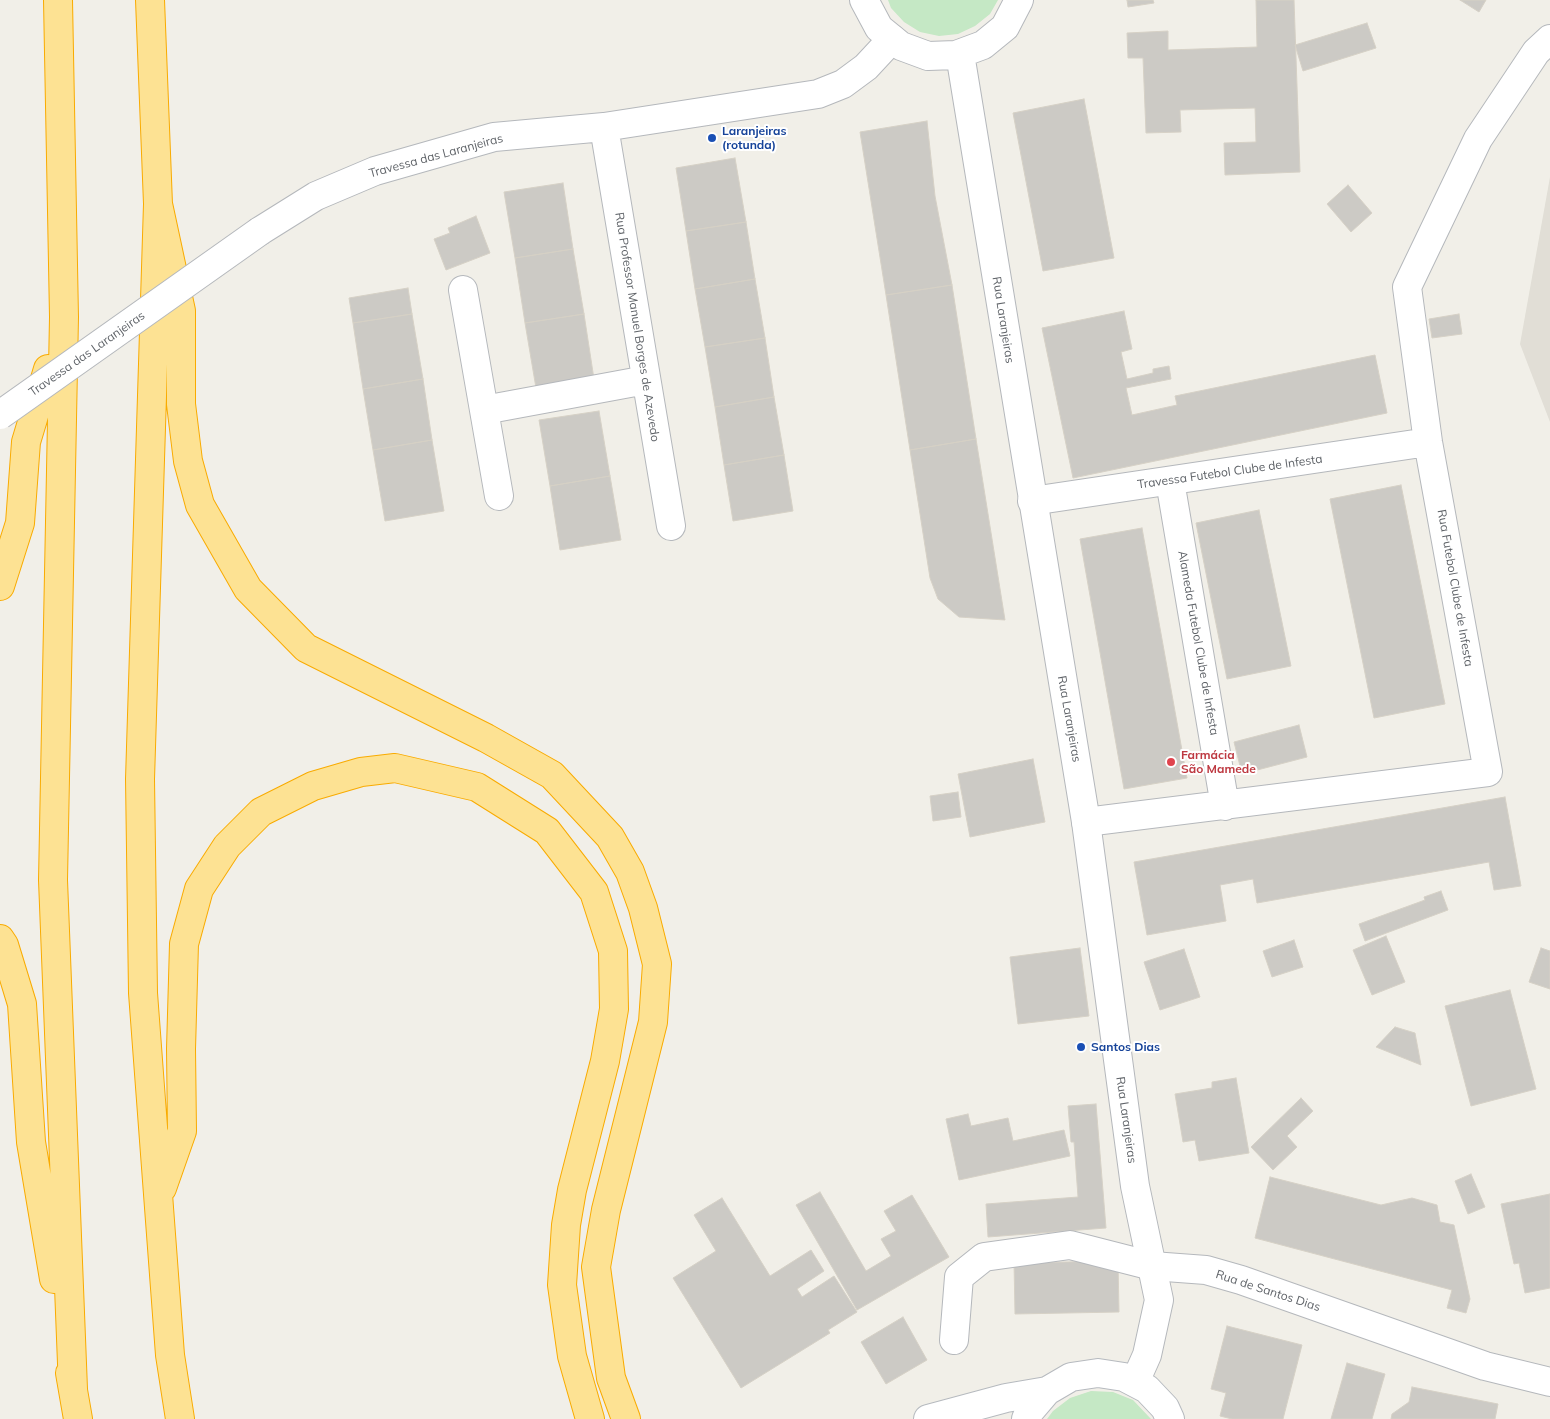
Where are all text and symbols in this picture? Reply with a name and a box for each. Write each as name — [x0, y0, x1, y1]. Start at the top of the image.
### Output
place label: Laranjeiras (rotunda) — [722, 124, 786, 152]
street label: Travessa das Laranjeiras — [367, 131, 505, 181]
marker: Laranjeiras (rotunda) — [706, 132, 718, 144]
street label: Rua Professor Manuel Borges de Azevedo — [612, 211, 662, 443]
street label: Rua Laranjeiras — [989, 276, 1017, 364]
street label: Travessa das Laranjeiras — [26, 308, 148, 400]
street label: Travessa Futebol Clube de Infesta — [1137, 452, 1323, 492]
street label: Rua Futebol Clube de Infesta — [1434, 508, 1476, 668]
street label: Alameda Futebol Clube de Infesta — [1175, 550, 1221, 736]
street label: Rua Laranjeiras — [1054, 675, 1084, 763]
place label: Farmácia São Mamede — [1181, 748, 1256, 776]
marker: Farmácia São Mamede — [1165, 756, 1177, 768]
place label: Santos Dias — [1091, 1040, 1160, 1054]
marker: Santos Dias — [1075, 1041, 1087, 1053]
street label: Rua Laranjeiras — [1113, 1076, 1139, 1164]
street label: Rua de Santos Dias — [1214, 1267, 1322, 1315]

